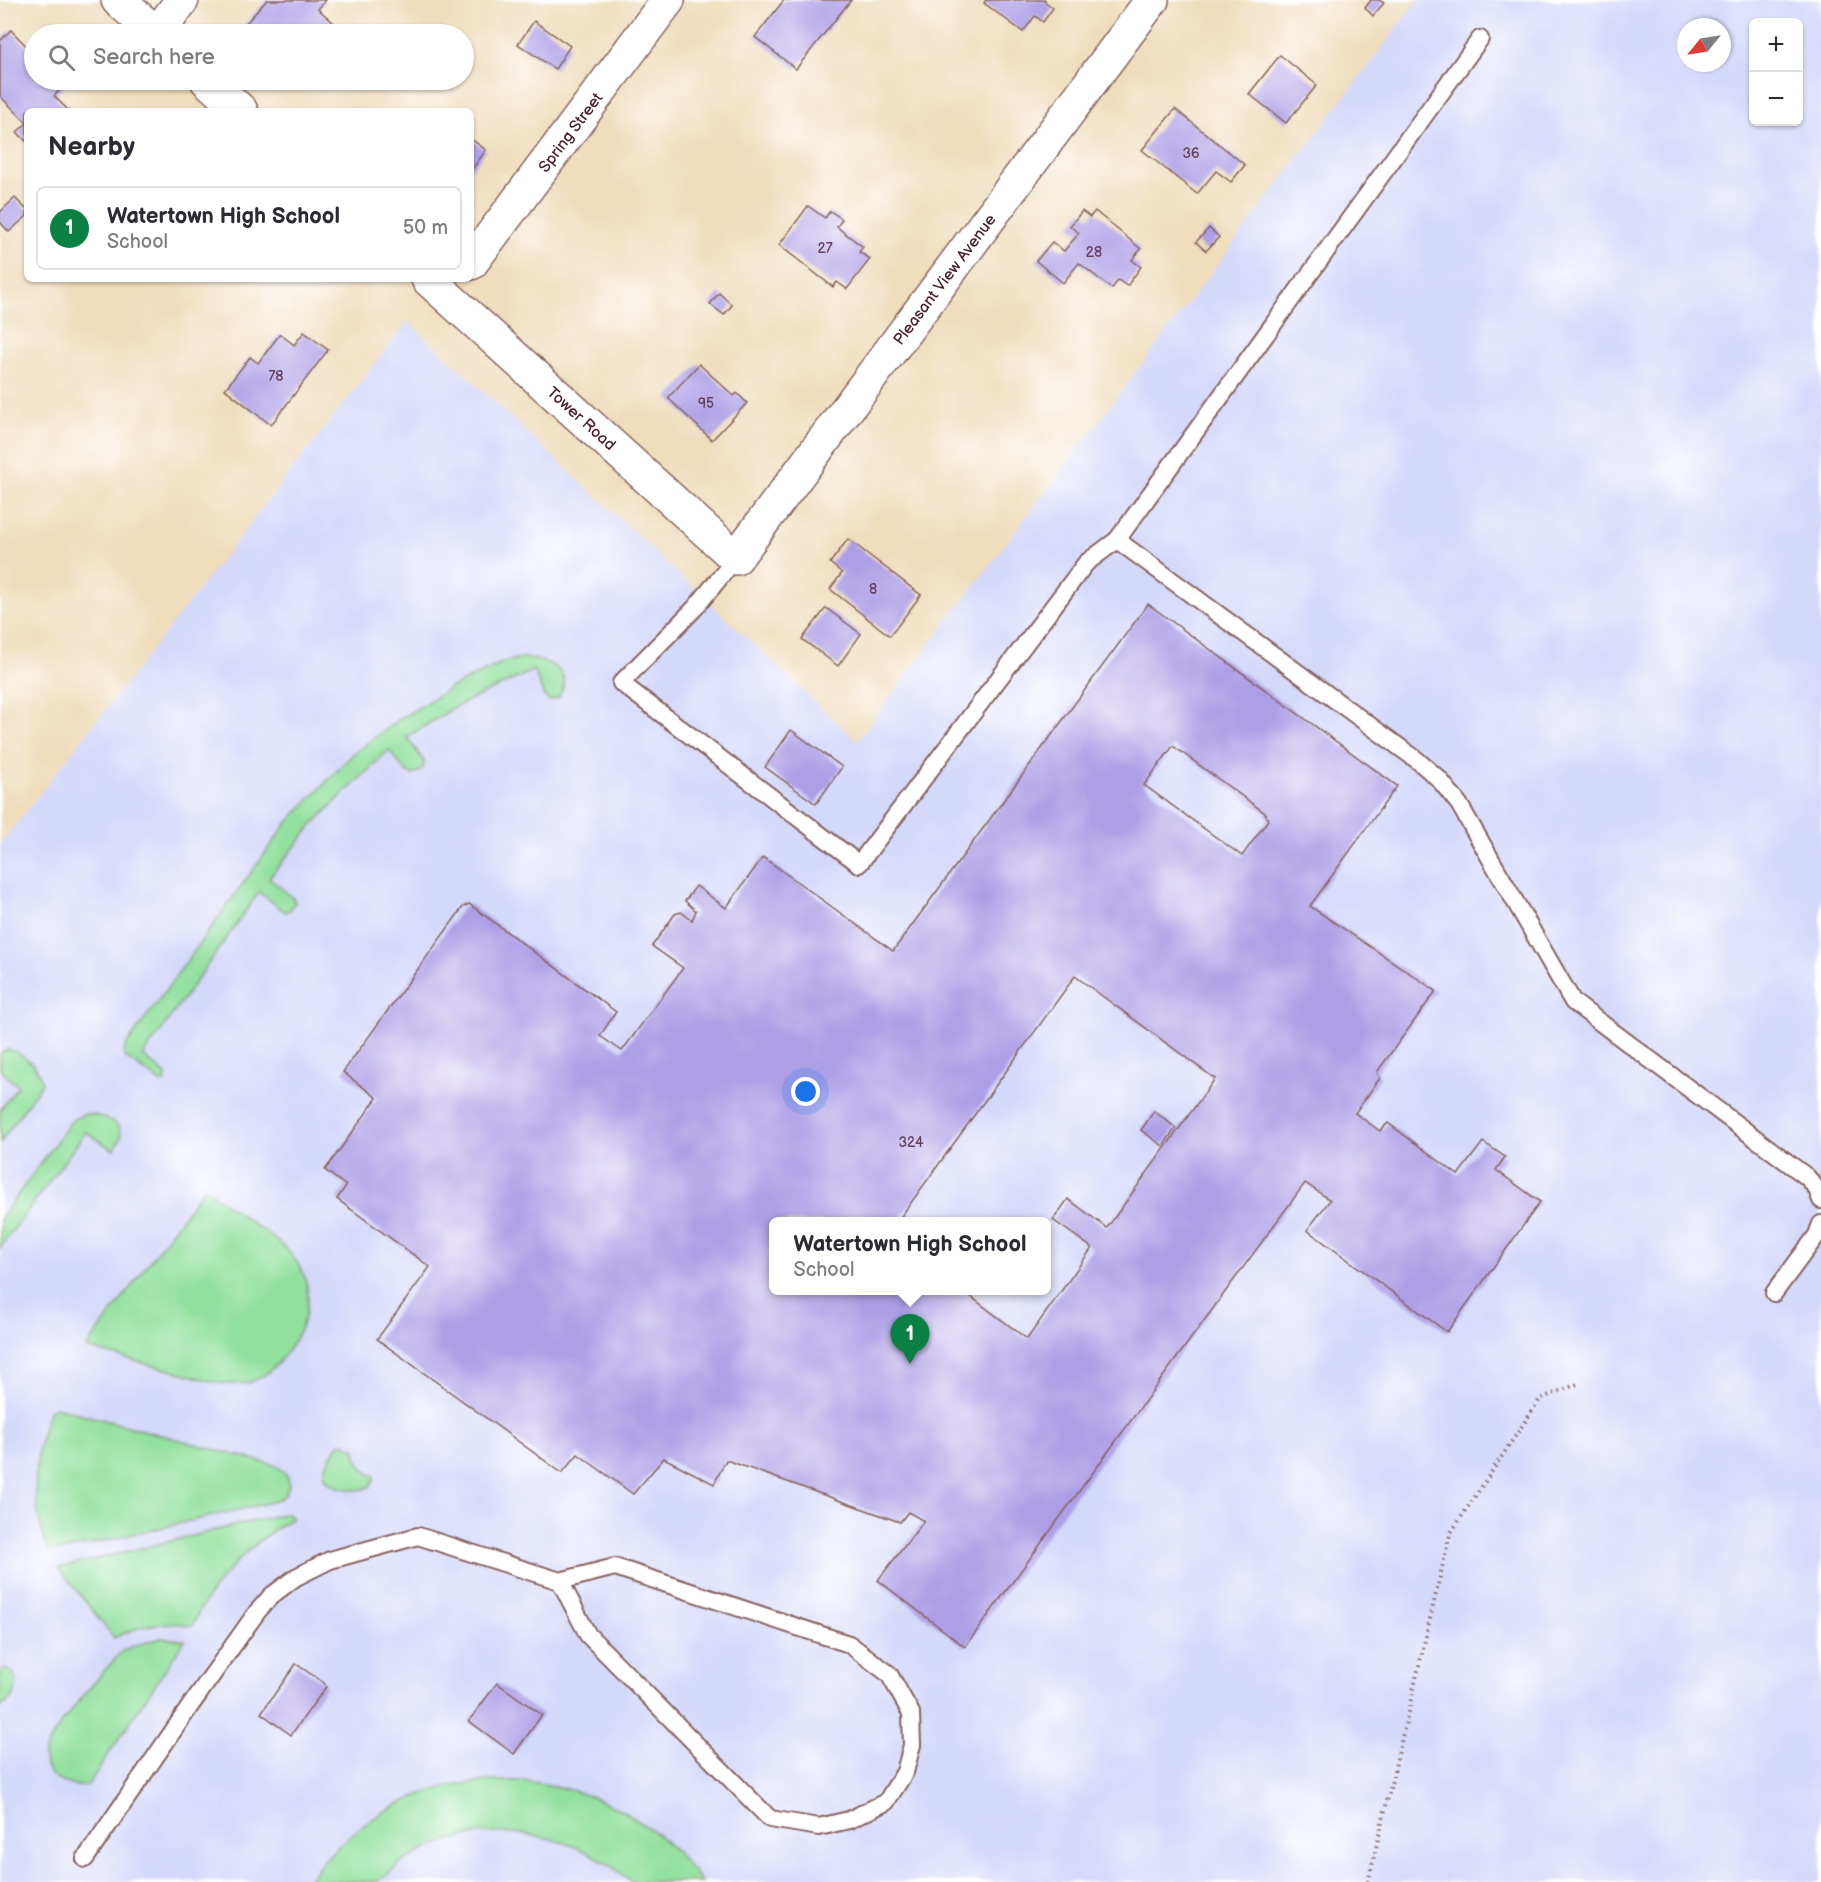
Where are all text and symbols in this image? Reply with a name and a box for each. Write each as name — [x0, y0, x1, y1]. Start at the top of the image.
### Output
north arrow — [1677, 18, 1731, 72]
map controls — [1749, 18, 1803, 126]
button: + — [1749, 18, 1803, 72]
search box — [24, 24, 474, 90]
icon: search — [45, 41, 78, 74]
text: Search here — [93, 44, 215, 71]
button: − — [1749, 72, 1803, 126]
street label: Spring Street — [535, 89, 607, 176]
text: Nearby — [48, 132, 135, 163]
house number: 36 — [1182, 145, 1200, 162]
text: Watertown High School — [107, 203, 340, 230]
street label: Pleasant View Avenue — [890, 210, 1001, 349]
text: 1 — [65, 216, 74, 240]
text: 50 m — [403, 216, 448, 240]
text: School — [107, 230, 168, 254]
house number: 27 — [817, 240, 833, 257]
house number: 28 — [1086, 244, 1102, 261]
house number: 78 — [268, 368, 284, 385]
street label: Tower Road — [543, 383, 619, 455]
house number: 95 — [698, 395, 714, 412]
house number: 8 — [869, 581, 877, 598]
your location — [791, 1077, 820, 1106]
house number: 324 — [898, 1134, 924, 1151]
popup — [769, 1217, 1051, 1295]
text: Watertown High School — [794, 1231, 1026, 1258]
text: School — [794, 1258, 855, 1282]
pin: 1 — [890, 1314, 930, 1364]

